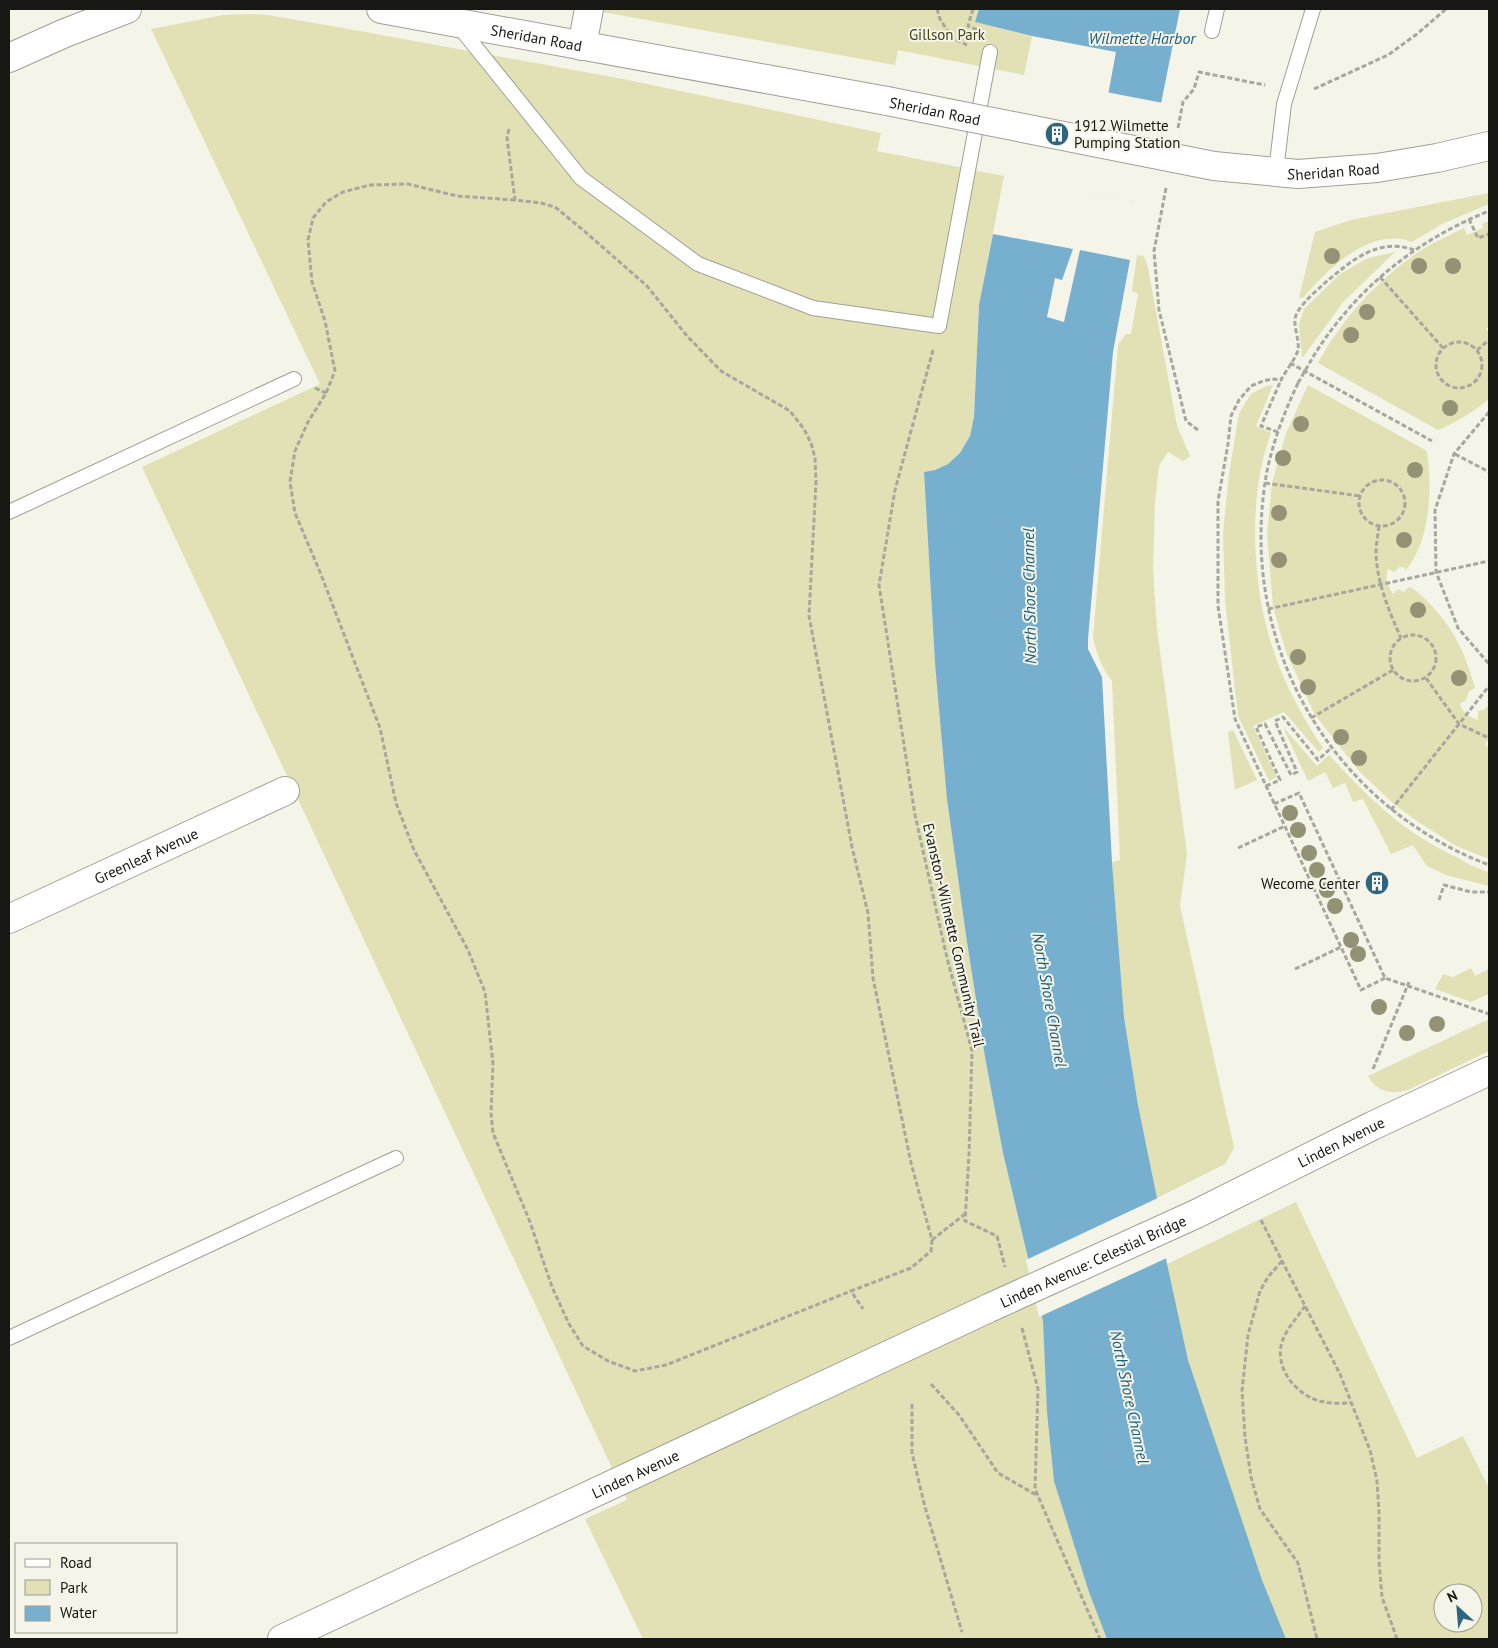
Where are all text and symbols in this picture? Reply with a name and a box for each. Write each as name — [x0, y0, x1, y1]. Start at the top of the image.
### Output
street label: Sheridan Road — [489, 20, 584, 55]
park label: Gillson Park — [909, 25, 986, 44]
water label: Wilmette Harbor — [1088, 28, 1197, 48]
street label: Sheridan Road — [888, 92, 982, 129]
place label: 1912 Wilmette Pumping Station — [1074, 116, 1180, 152]
building icon: 1912 Wilmette Pumping Station — [1044, 121, 1070, 147]
street label: Sheridan Road — [1287, 158, 1380, 184]
water label: North Shore Channel — [1018, 527, 1040, 664]
street label: Evanston-Wilmette Community Trail — [919, 821, 989, 1050]
street label: Greenleaf Avenue — [91, 823, 201, 888]
building icon: Wecome Center — [1364, 870, 1390, 896]
place label: Wecome Center — [1261, 874, 1360, 893]
water label: North Shore Channel — [1028, 931, 1072, 1069]
street label: Linden Avenue — [1294, 1112, 1387, 1171]
street label: Linden Avenue: Celestial Bridge — [997, 1210, 1189, 1311]
water label: North Shore Channel — [1106, 1328, 1154, 1466]
street label: Linden Avenue — [588, 1445, 682, 1502]
legend — [15, 1543, 178, 1633]
text: Road — [60, 1553, 92, 1572]
text: Park — [60, 1578, 88, 1597]
north arrow — [1433, 1583, 1483, 1633]
text: N — [1444, 1586, 1460, 1606]
text: Water — [60, 1603, 97, 1622]

